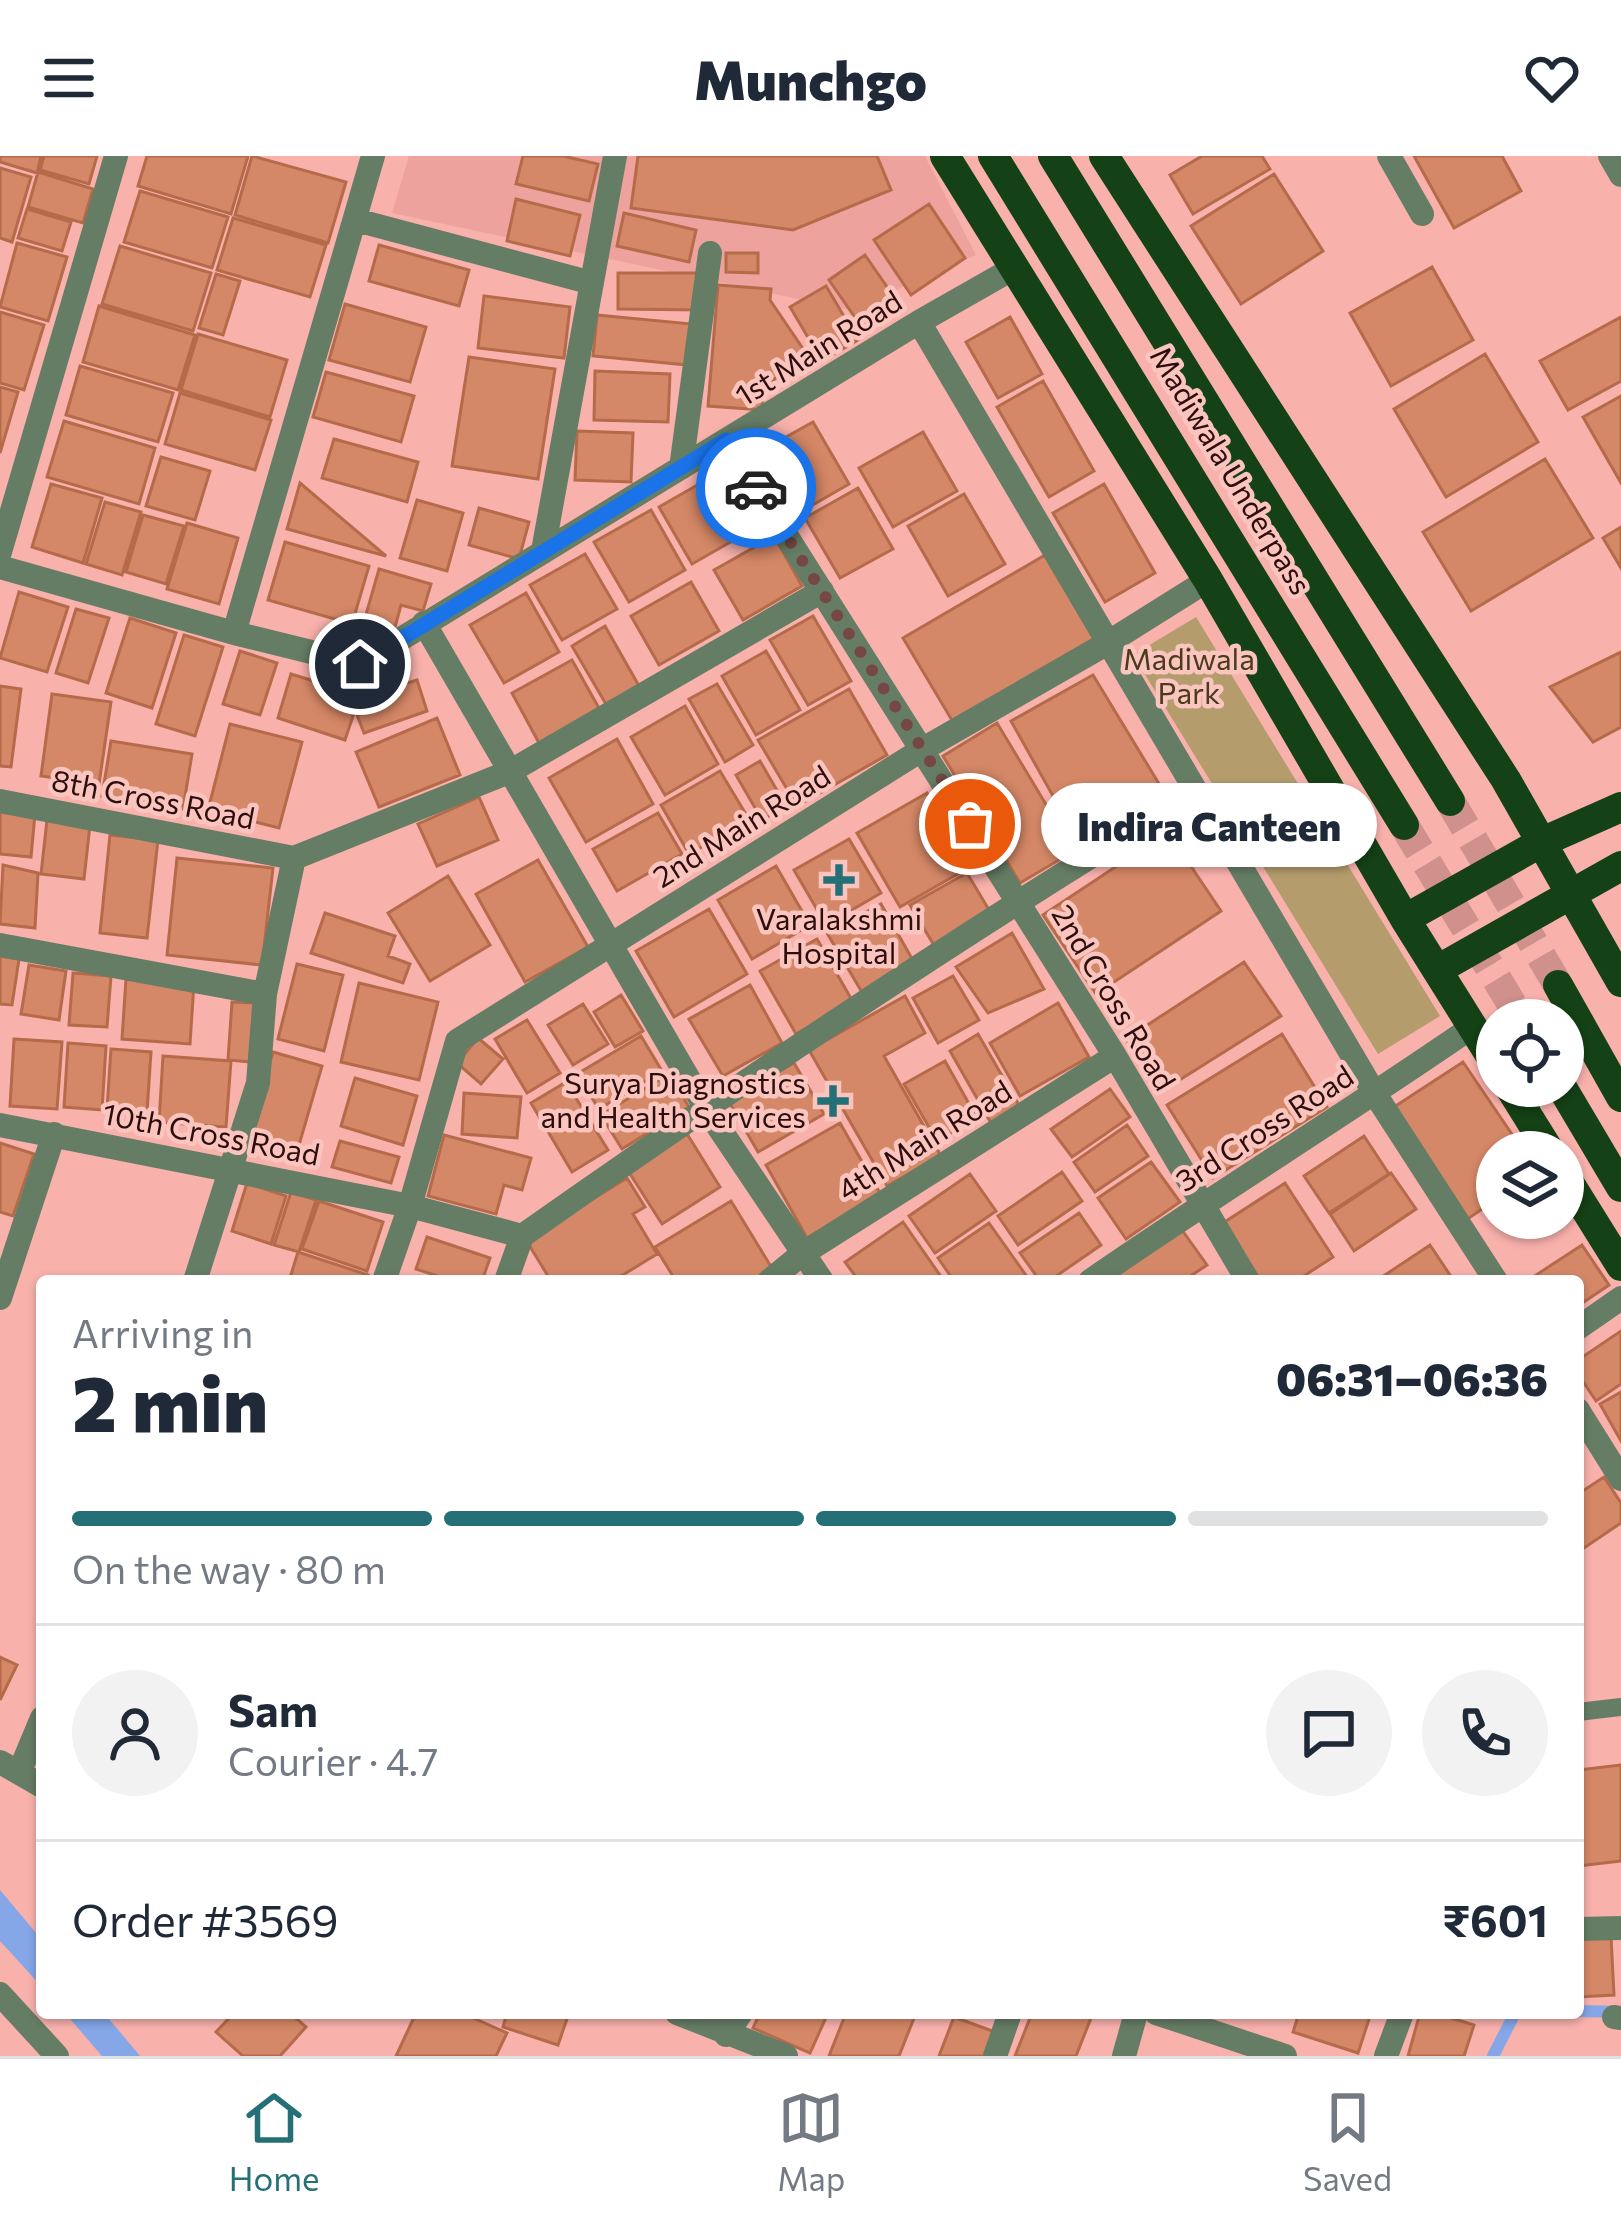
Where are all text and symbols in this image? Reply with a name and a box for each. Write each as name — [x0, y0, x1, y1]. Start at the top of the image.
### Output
icon: menu — [36, 45, 102, 111]
text: Munchgo — [694, 45, 927, 111]
icon: heart — [1519, 45, 1585, 111]
street label: 1st Main Road — [728, 281, 908, 413]
street label: Madiwala Underpass — [1144, 339, 1321, 600]
courier — [696, 428, 816, 548]
icon: car — [723, 455, 789, 521]
pin — [309, 613, 411, 715]
icon: home — [327, 631, 393, 697]
park label: Madiwala Park — [1123, 639, 1255, 710]
street label: 2nd Main Road — [645, 756, 836, 894]
street label: 8th Cross Road — [49, 760, 258, 835]
pin — [919, 773, 1021, 875]
callout: Indira Canteen — [1042, 782, 1378, 866]
icon: bag — [937, 791, 1003, 857]
text: Indira Canteen — [1077, 801, 1341, 849]
marker: Varalakshmi Hospital — [823, 864, 855, 896]
street label: 2nd Cross Road — [1045, 897, 1185, 1096]
place label: Varalakshmi Hospital — [756, 899, 922, 970]
map controls — [1476, 999, 1584, 1239]
button: locate — [1476, 999, 1584, 1107]
street label: 3rd Cross Road — [1168, 1056, 1359, 1198]
place label: Surya Diagnostics and Health Services — [540, 1063, 806, 1134]
street label: 4th Main Road — [830, 1071, 1017, 1207]
marker: Surya Diagnostics and Health Services — [817, 1085, 849, 1117]
street label: 10th Cross Road — [100, 1093, 323, 1172]
button: layers — [1476, 1131, 1584, 1239]
text: Arriving in — [72, 1308, 253, 1356]
text: 06:31–06:36 — [1276, 1350, 1548, 1405]
text: 2 min — [72, 1353, 268, 1448]
text: On the way · 80 m — [72, 1544, 386, 1592]
button: person — [72, 1670, 198, 1796]
button: chat — [1266, 1670, 1392, 1796]
button: phone — [1422, 1670, 1548, 1796]
text: Sam — [228, 1681, 318, 1736]
text: Courier · 4.7 — [228, 1736, 438, 1784]
text: Order #3569 — [72, 1891, 339, 1946]
text: ₹601 — [1442, 1891, 1548, 1946]
tab: Home — [229, 2085, 320, 2198]
tab: Map — [777, 2085, 845, 2198]
tab: Saved — [1303, 2085, 1392, 2198]

